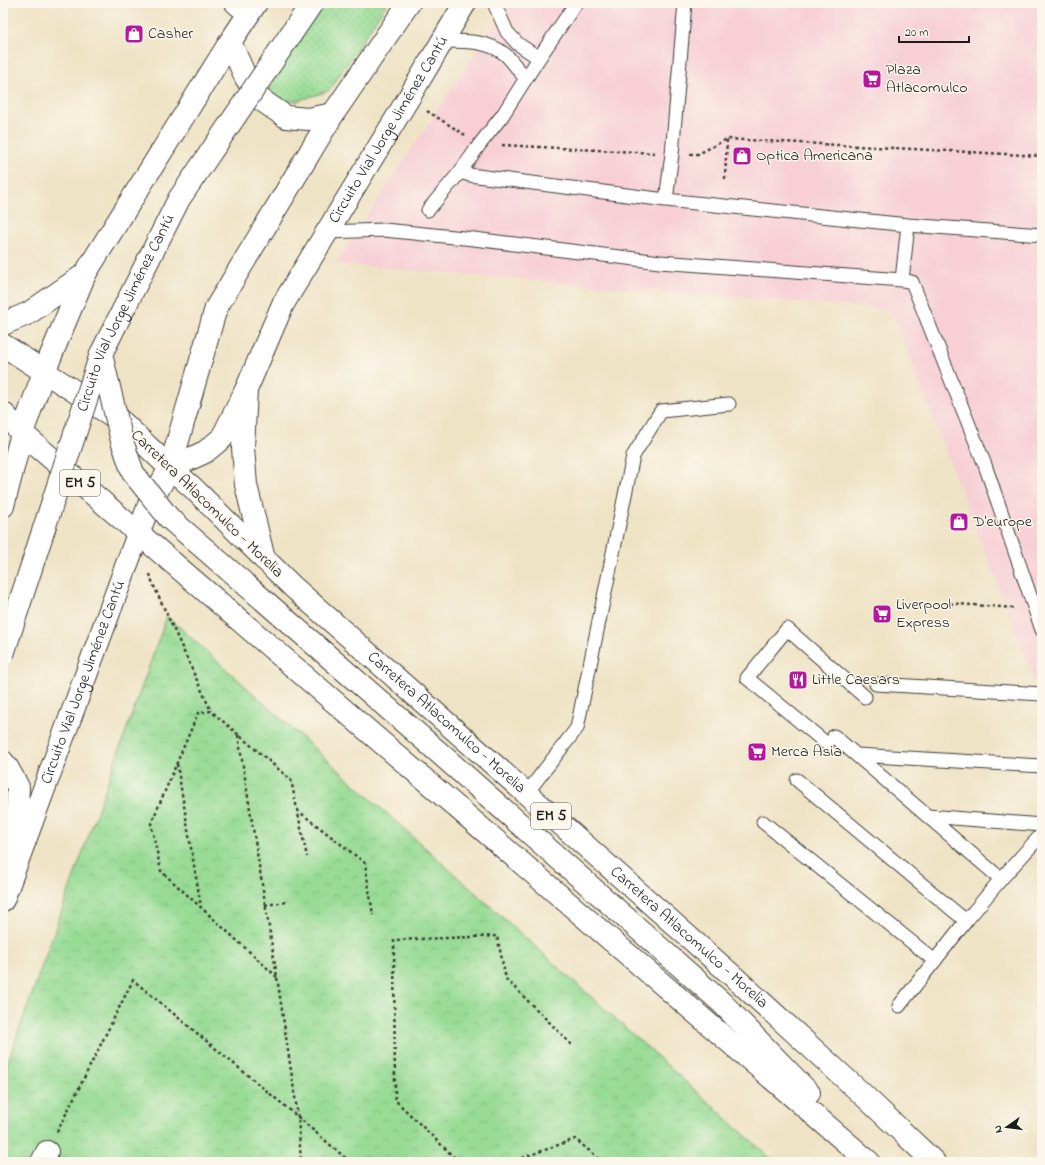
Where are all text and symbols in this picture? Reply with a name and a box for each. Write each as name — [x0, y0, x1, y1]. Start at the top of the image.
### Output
scale bar — [899, 18, 969, 44]
place label: Casher — [148, 22, 193, 46]
shop icon: Casher — [123, 23, 145, 45]
text: 20 m — [905, 24, 928, 42]
street label: Circuito Vial Jorge Jiménez Cantú — [323, 31, 455, 228]
place label: Plaza Atlacomulco — [886, 58, 968, 100]
supermarket icon: Plaza Atlacomulco — [861, 68, 883, 90]
place label: Optica Americana — [756, 144, 873, 168]
shop icon: Optica Americana — [731, 145, 753, 167]
street label: Circuito Vial Jorge Jiménez Cantú — [71, 210, 181, 415]
street label: Carretera Atlacomulco - Morelia — [125, 424, 289, 584]
road number: EM 5 — [60, 470, 100, 496]
place label: D'europe — [972, 510, 1033, 534]
shop icon: D'europe — [948, 511, 970, 533]
street label: Circuito Vial Jorge Jiménez Cantú — [35, 577, 132, 788]
place label: Liverpool Express — [896, 593, 951, 635]
supermarket icon: Liverpool Express — [871, 603, 893, 625]
street label: Carretera Atlacomulco - Morelia — [362, 646, 531, 800]
place label: Little Caesars — [812, 668, 900, 692]
restaurant icon: Little Caesars — [787, 669, 809, 691]
place label: Merca Asia — [771, 740, 842, 764]
supermarket icon: Merca Asia — [746, 741, 768, 763]
road number: EM 5 — [531, 803, 571, 829]
street label: Carretera Atlacomulco - Morelia — [604, 860, 773, 1015]
north arrow — [987, 1107, 1027, 1147]
text: N — [990, 1124, 1007, 1135]

